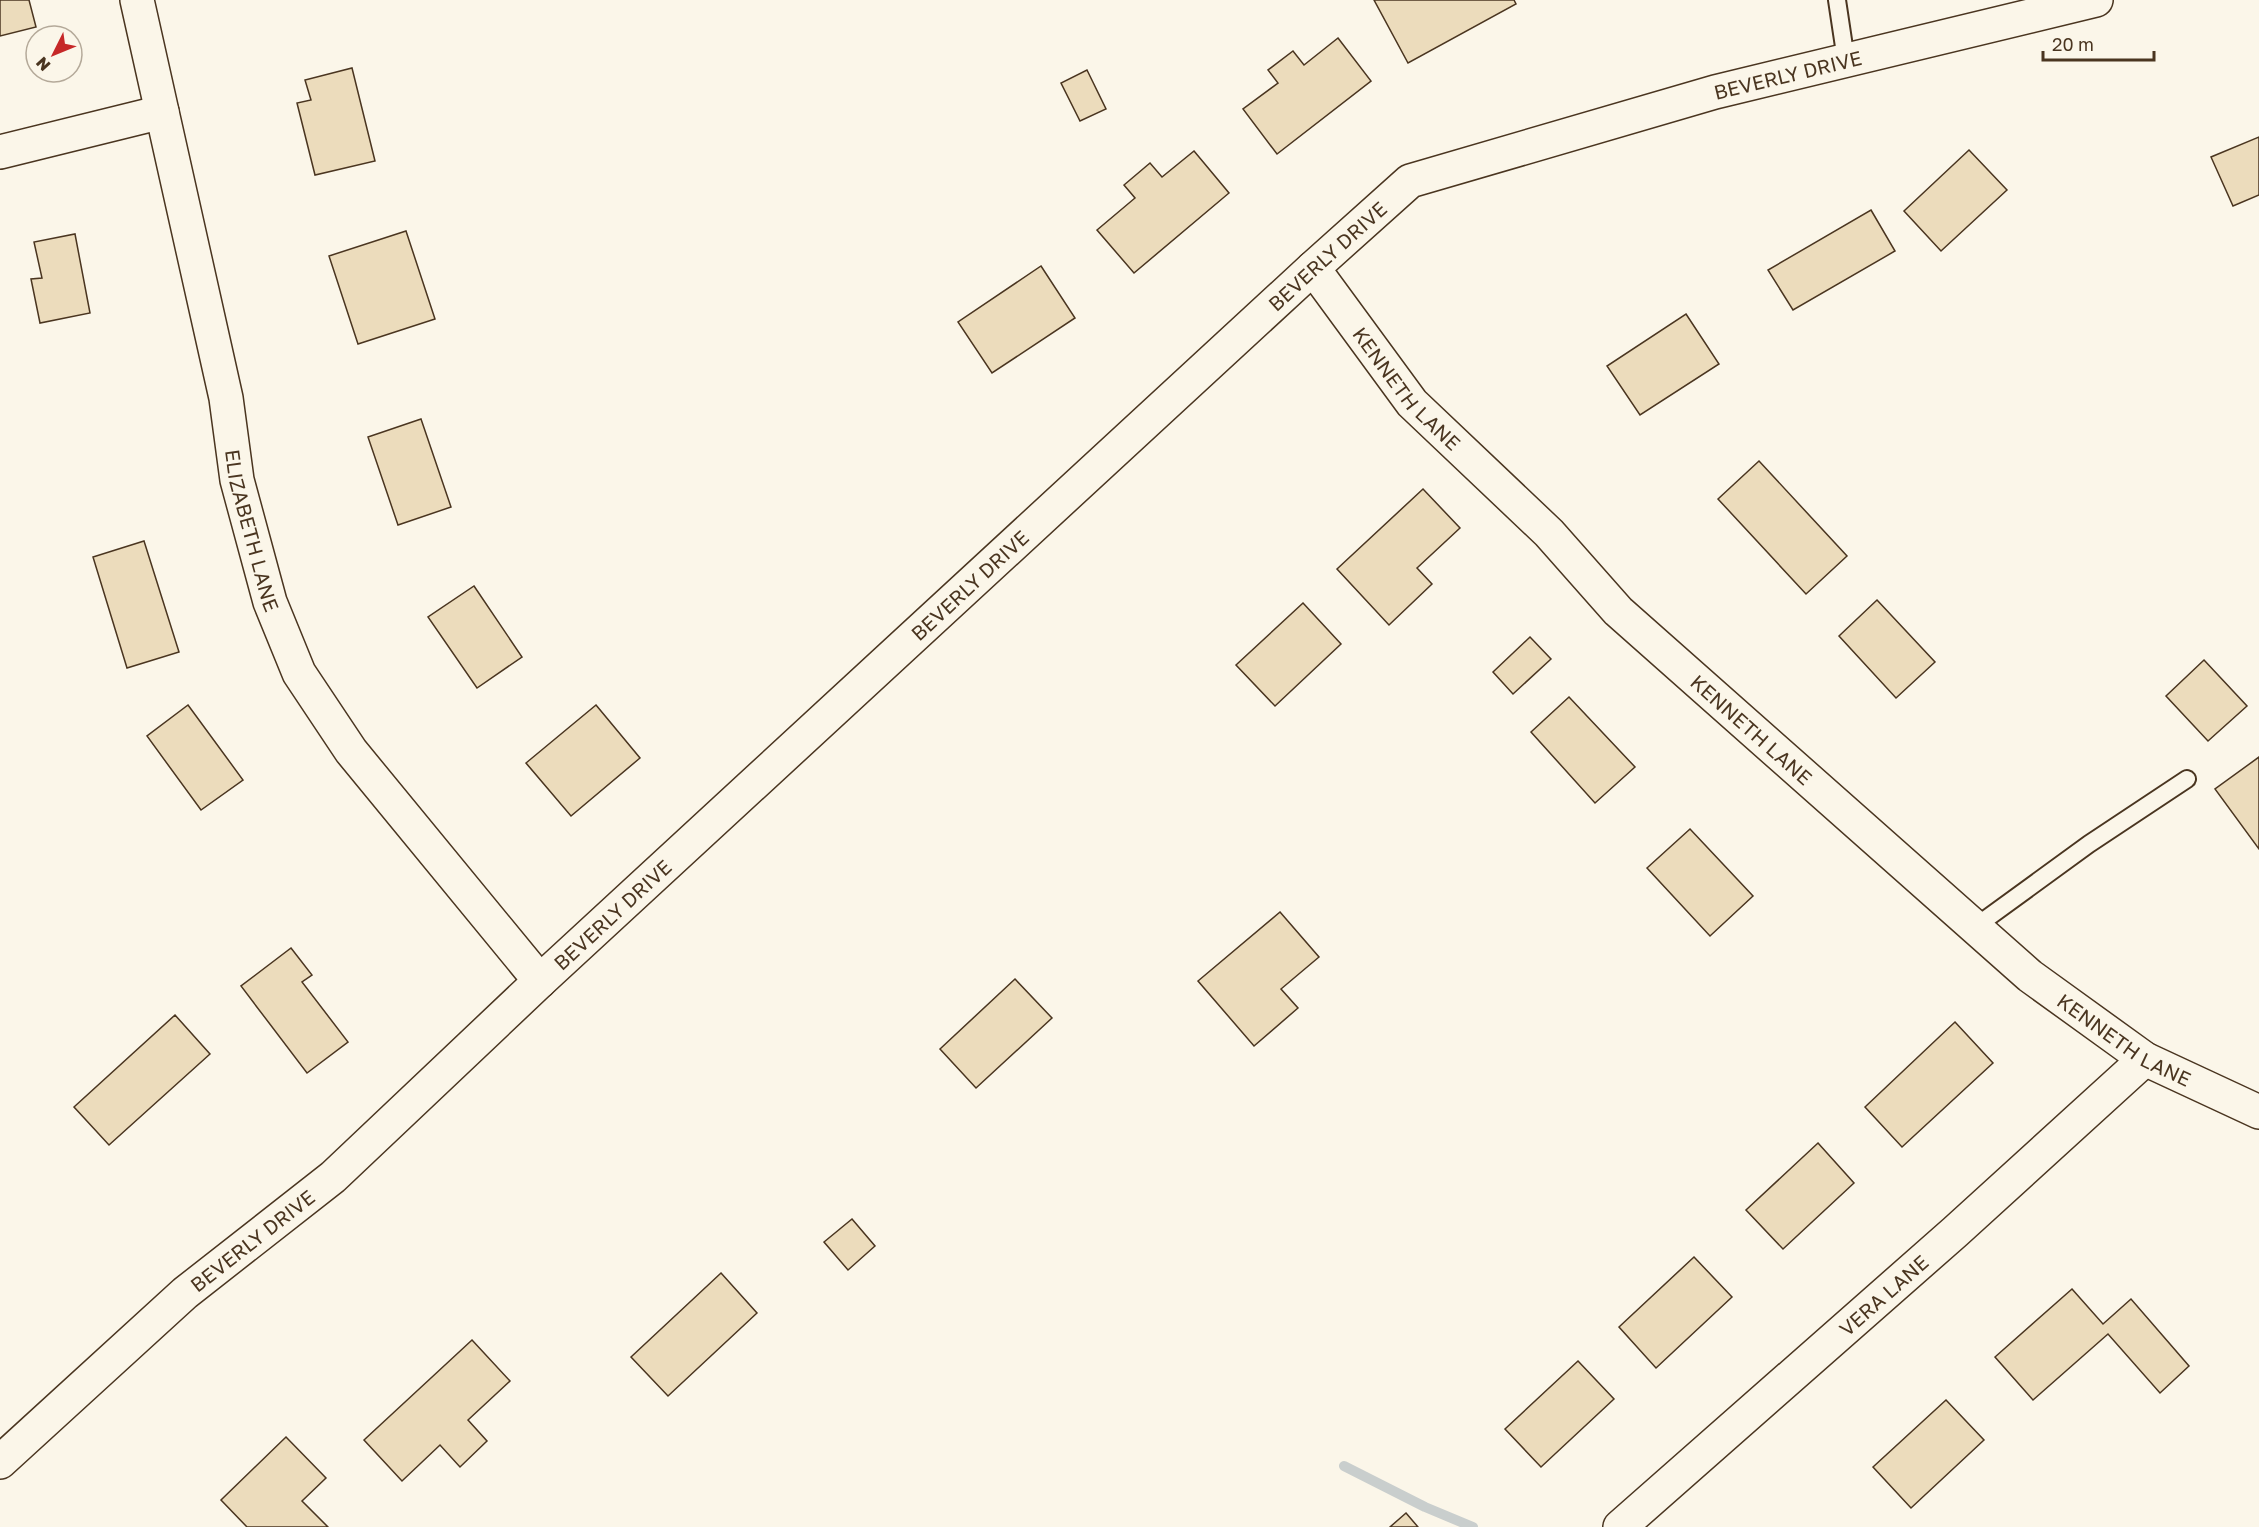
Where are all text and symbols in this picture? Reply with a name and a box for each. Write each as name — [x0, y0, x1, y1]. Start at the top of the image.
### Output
north arrow — [24, 24, 84, 84]
scale bar — [2043, 24, 2154, 62]
text: 20 m — [2052, 33, 2094, 55]
street label: BEVERLY DRIVE — [1711, 45, 1864, 104]
text: N — [32, 53, 54, 76]
street label: BEVERLY DRIVE — [1263, 196, 1391, 315]
street label: KENNETH LANE — [1348, 322, 1466, 455]
street label: ELIZABETH LANE — [221, 448, 285, 615]
street label: BEVERLY DRIVE — [906, 525, 1033, 645]
street label: KENNETH LANE — [1686, 669, 1817, 790]
street label: BEVERLY DRIVE — [549, 854, 676, 974]
street label: KENNETH LANE — [2053, 988, 2195, 1091]
street label: BEVERLY DRIVE — [185, 1184, 319, 1296]
street label: VERA LANE — [1834, 1250, 1933, 1341]

